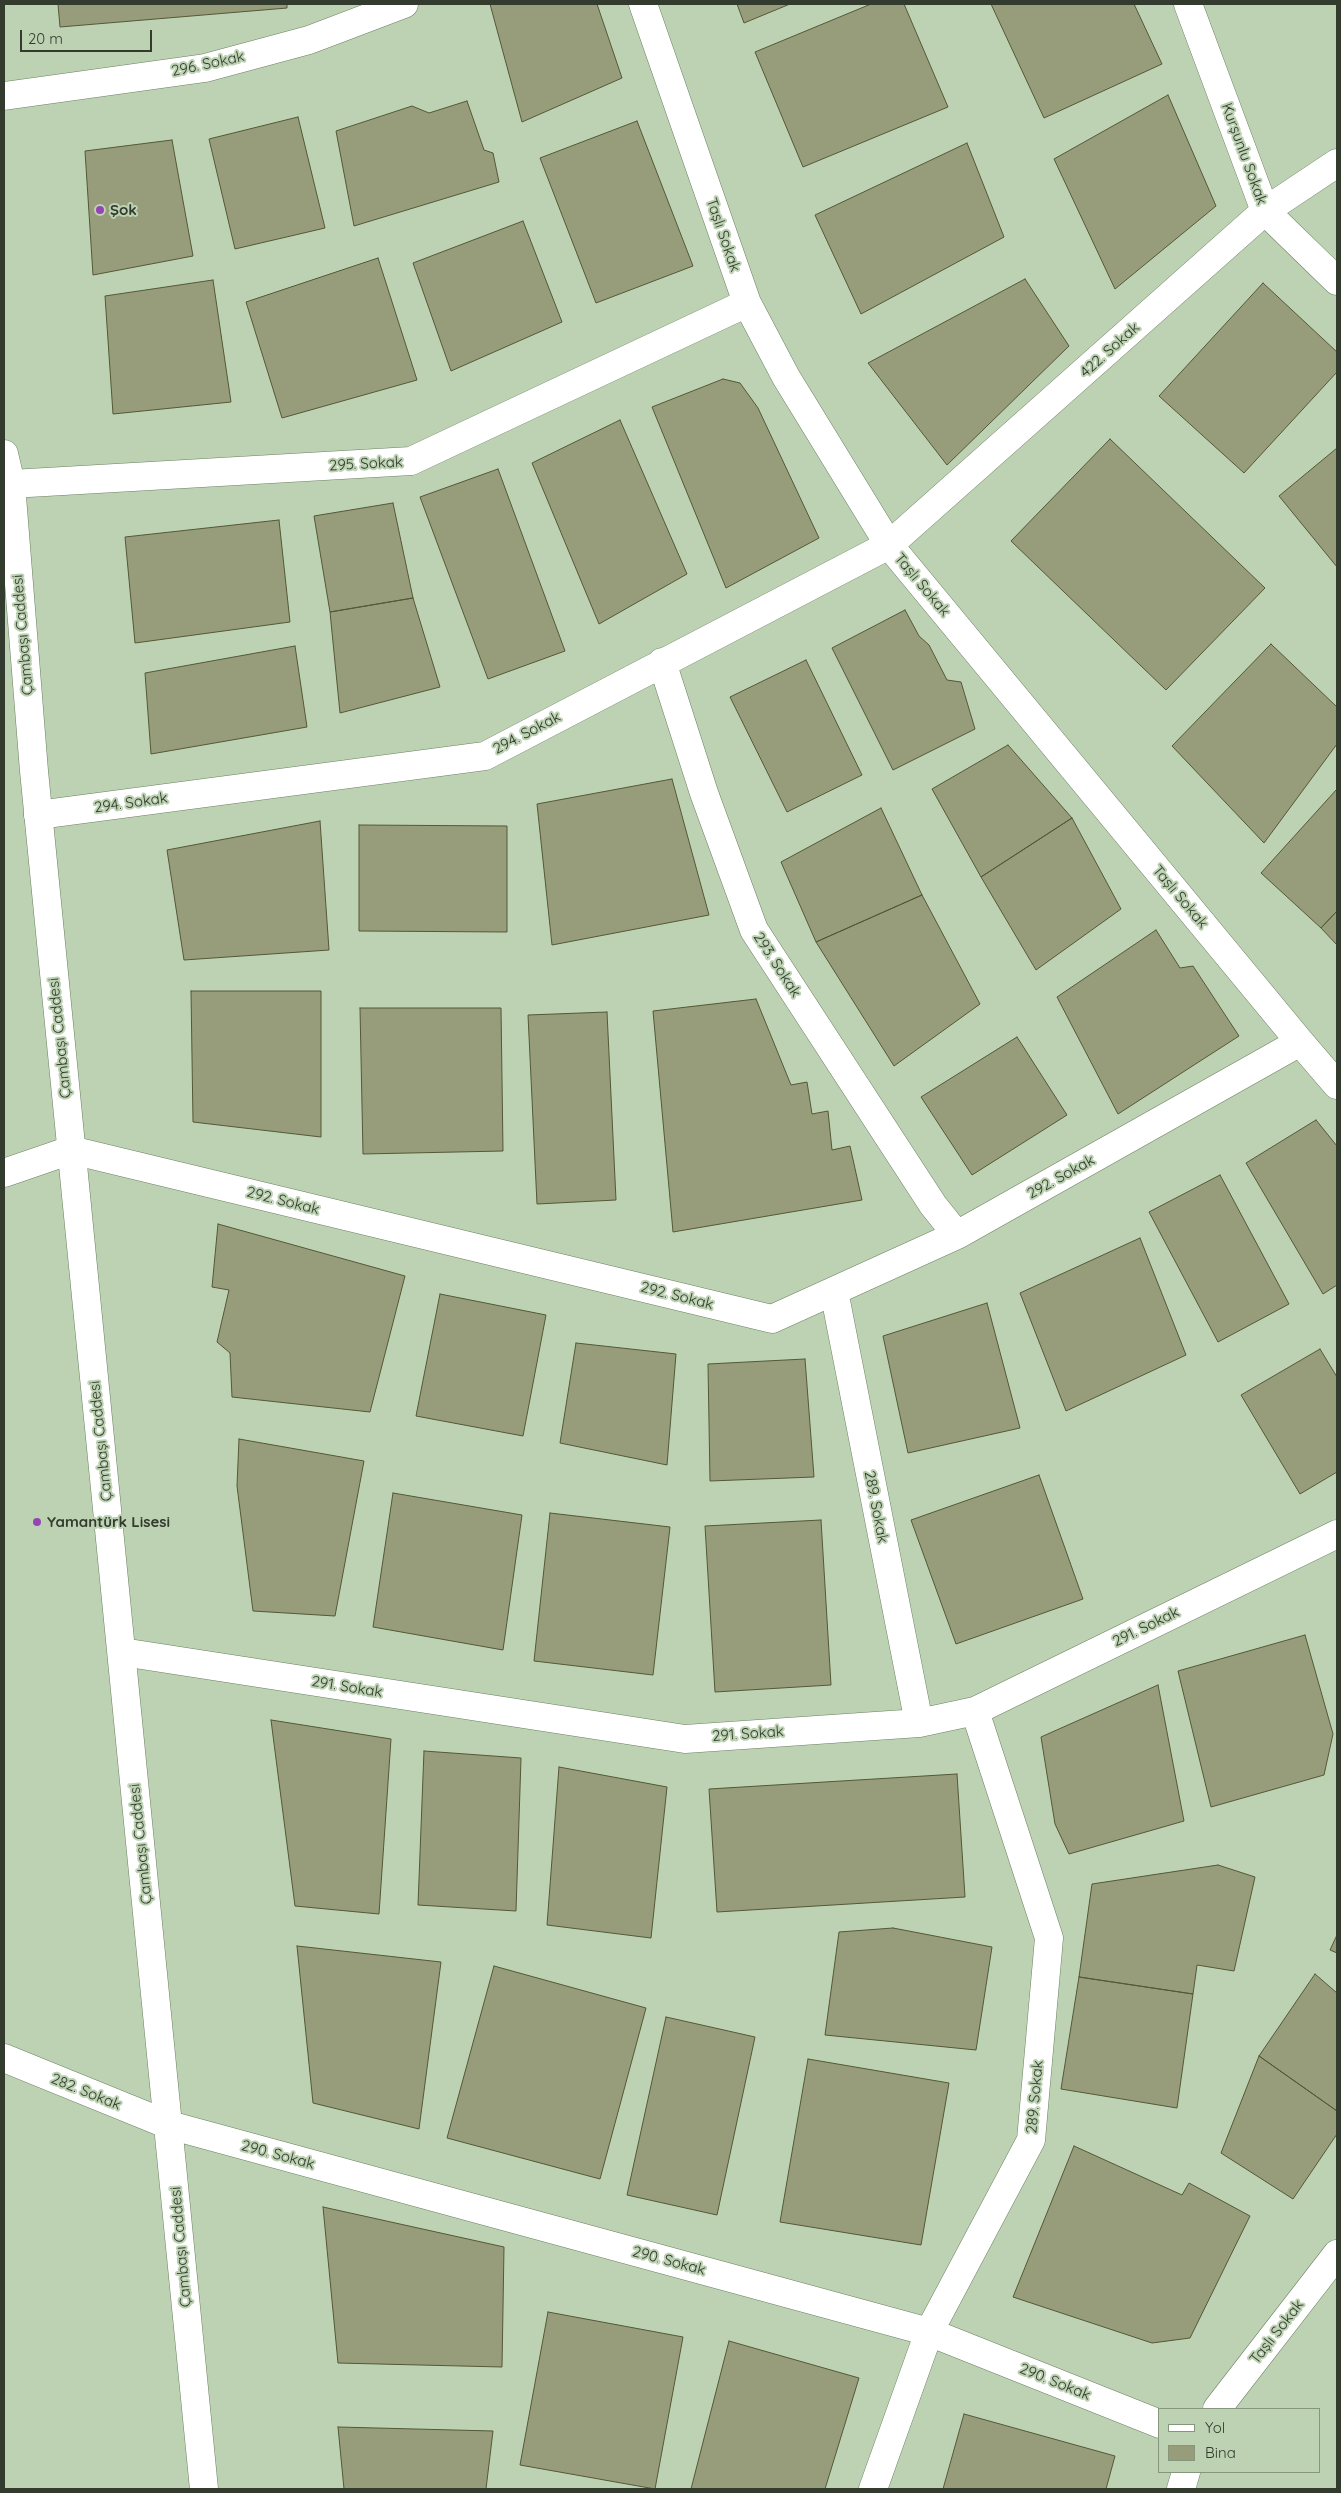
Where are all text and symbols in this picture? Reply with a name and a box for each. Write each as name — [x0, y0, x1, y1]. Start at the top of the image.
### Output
scale bar — [22, 20, 155, 52]
text: 20 m — [28, 29, 63, 48]
street label: 296. Sokak — [170, 47, 246, 81]
street label: Kurşunlu Sokak — [1217, 101, 1271, 207]
street label: Taşlı Sokak — [702, 196, 744, 274]
place label: Şok — [110, 201, 137, 219]
marker: Şok — [94, 204, 106, 216]
street label: 422. Sokak — [1077, 319, 1143, 381]
street label: 295. Sokak — [329, 453, 403, 475]
street label: Taşlı Sokak — [890, 550, 954, 620]
street label: Çambaşı Caddesi — [9, 574, 37, 696]
street label: 294. Sokak — [490, 708, 564, 758]
street label: 294. Sokak — [93, 789, 169, 817]
street label: Taşlı Sokak — [1148, 862, 1212, 932]
street label: 293. Sokak — [749, 929, 805, 1001]
street label: Çambaşı Caddesi — [45, 977, 75, 1099]
street label: 292. Sokak — [1024, 1151, 1098, 1203]
street label: 292. Sokak — [245, 1183, 321, 1219]
street label: 292. Sokak — [639, 1278, 715, 1314]
street label: Çambaşı Caddesi — [86, 1380, 116, 1502]
street label: 289. Sokak — [860, 1469, 892, 1545]
place label: Yamantürk Lisesi — [47, 1513, 170, 1531]
marker: Yamantürk Lisesi — [31, 1516, 43, 1528]
street label: 291. Sokak — [1110, 1603, 1182, 1651]
street label: 291. Sokak — [310, 1673, 384, 1701]
street label: 291. Sokak — [712, 1723, 784, 1745]
street label: Çambaşı Caddesi — [126, 1783, 156, 1905]
street label: 289. Sokak — [1023, 2060, 1047, 2134]
street label: 282. Sokak — [48, 2070, 124, 2114]
street label: 290. Sokak — [239, 2137, 317, 2173]
street label: Çambaşı Caddesi — [167, 2186, 195, 2308]
street label: 290. Sokak — [630, 2243, 708, 2279]
street label: Taşlı Sokak — [1246, 2296, 1308, 2368]
street label: 290. Sokak — [1017, 2360, 1093, 2404]
legend — [1158, 2408, 1321, 2473]
text: Yol — [1205, 2418, 1225, 2437]
text: Bina — [1205, 2443, 1236, 2462]

